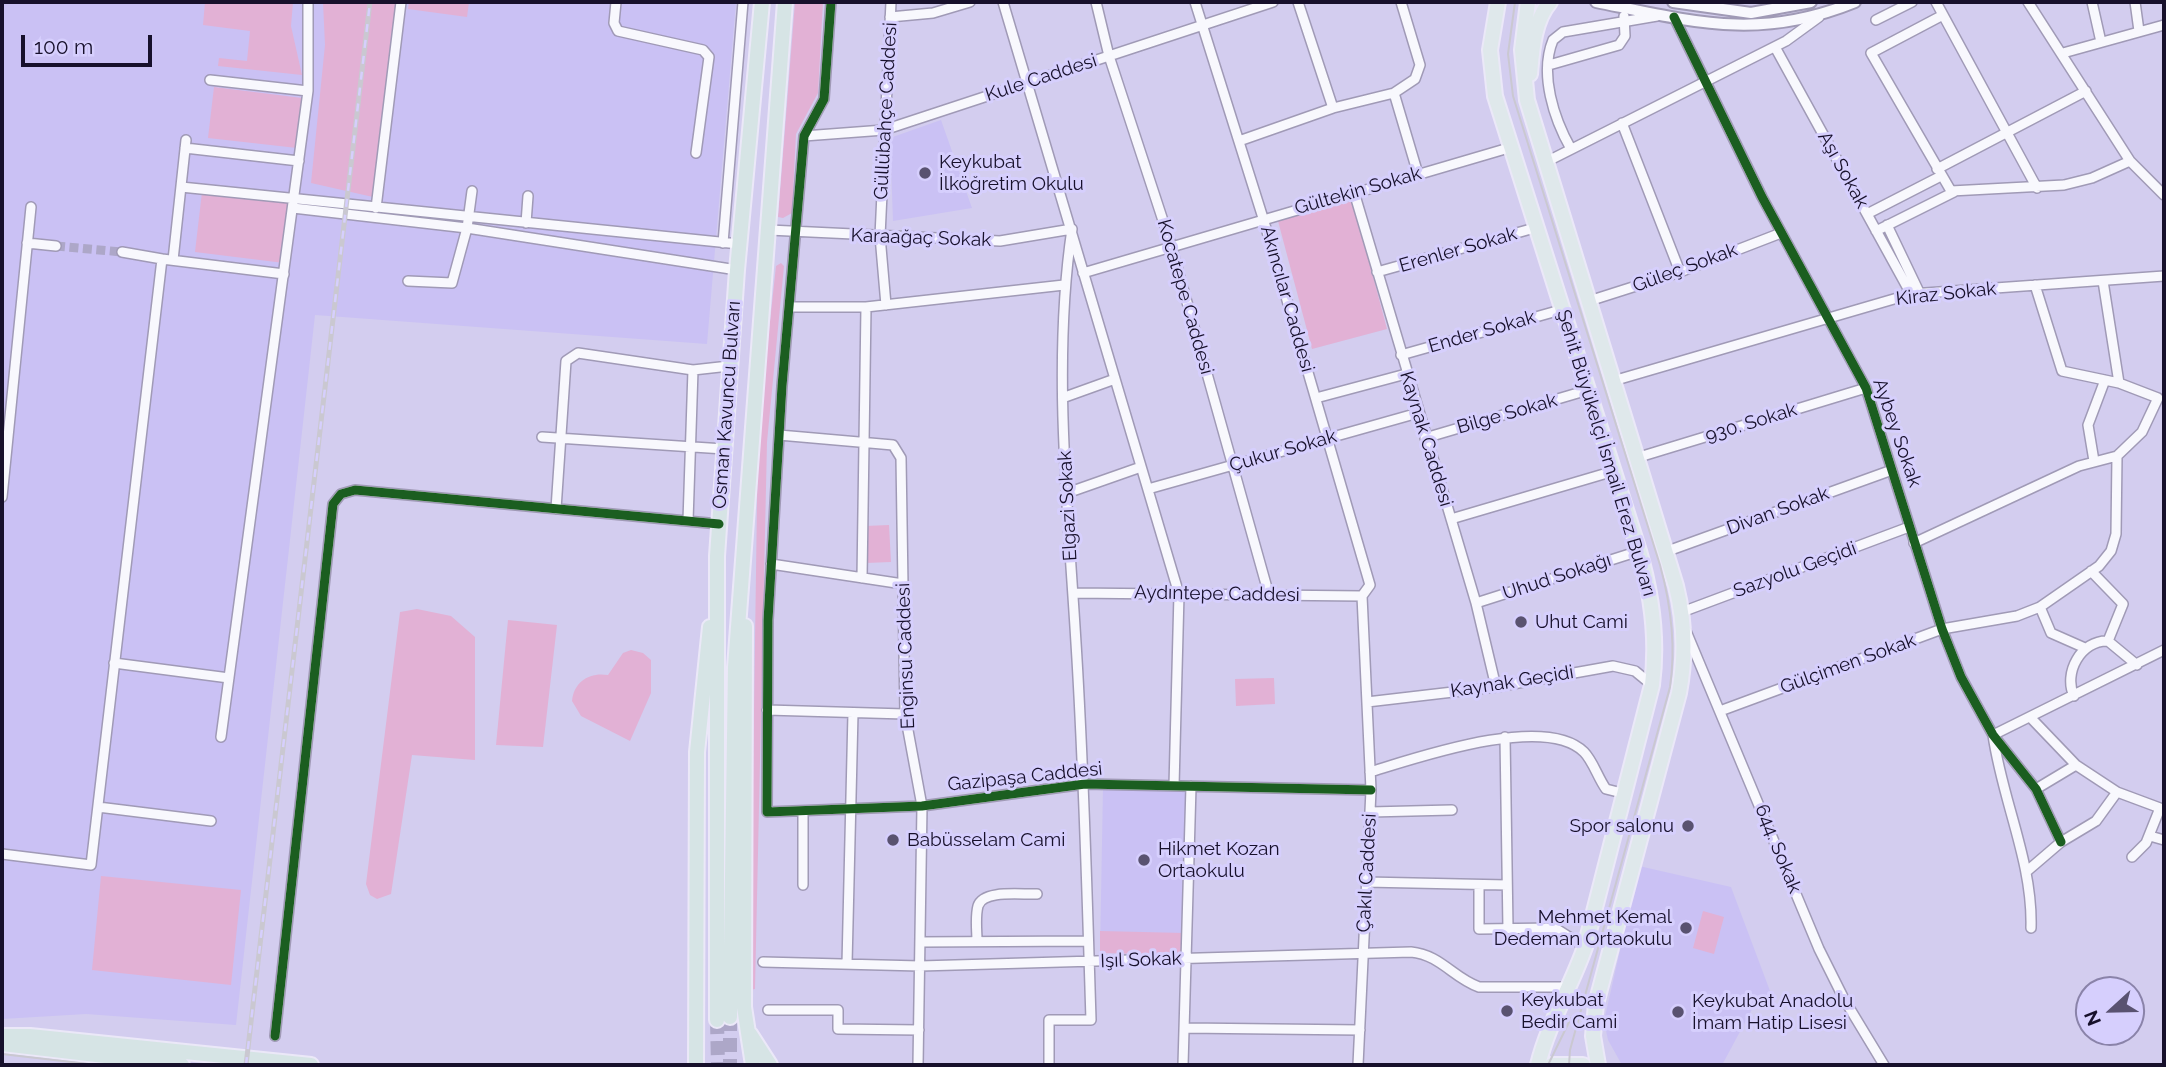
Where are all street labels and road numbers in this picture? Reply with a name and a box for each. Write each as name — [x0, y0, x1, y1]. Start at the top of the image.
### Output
street label: Güllübahçe Caddesi — [870, 22, 902, 200]
street label: Kule Caddesi — [982, 49, 1100, 107]
street label: Aşı Sokak — [1813, 128, 1873, 212]
street label: Gültekin Sokak — [1292, 162, 1424, 220]
street label: Kocatepe Caddesi — [1152, 217, 1218, 377]
street label: Erenler Sokak — [1397, 222, 1519, 278]
street label: Akıncılar Caddesi — [1255, 223, 1319, 375]
street label: Karaağaç Sokak — [850, 224, 992, 252]
street label: Güleç Sokak — [1630, 239, 1740, 297]
street label: Kiraz Sokak — [1895, 277, 1997, 311]
street label: Osman Kavuncu Bulvarı — [708, 300, 746, 510]
street label: Ender Sokak — [1426, 306, 1538, 358]
street label: Şehit Büyükelçi İsmail Erez Bulvarı — [1551, 307, 1661, 599]
street label: Kaynak Caddesi — [1395, 369, 1457, 509]
street label: Aybey Sokak — [1868, 376, 1926, 490]
street label: Bilge Sokak — [1454, 389, 1560, 439]
street label: 930. Sokak — [1702, 398, 1800, 448]
street label: Çukur Sokak — [1227, 425, 1339, 477]
street label: Elgazi Sokak — [1054, 450, 1082, 562]
street label: Divan Sokak — [1724, 482, 1832, 540]
street label: Sazyolu Geçidi — [1730, 537, 1860, 603]
street label: Uhud Sokağı — [1500, 549, 1614, 605]
street label: Aydıntepe Caddesi — [1134, 581, 1300, 607]
street label: Enginsu Caddesi — [892, 582, 920, 730]
street label: Gülçimen Sokak — [1777, 629, 1919, 699]
street label: Kaynak Geçidi — [1449, 661, 1575, 703]
street label: Gazipaşa Caddesi — [947, 758, 1103, 796]
street label: 644. Sokak — [1750, 801, 1806, 897]
street label: Çakıl Caddesi — [1352, 813, 1382, 933]
street label: Işıl Sokak — [1100, 947, 1182, 973]

